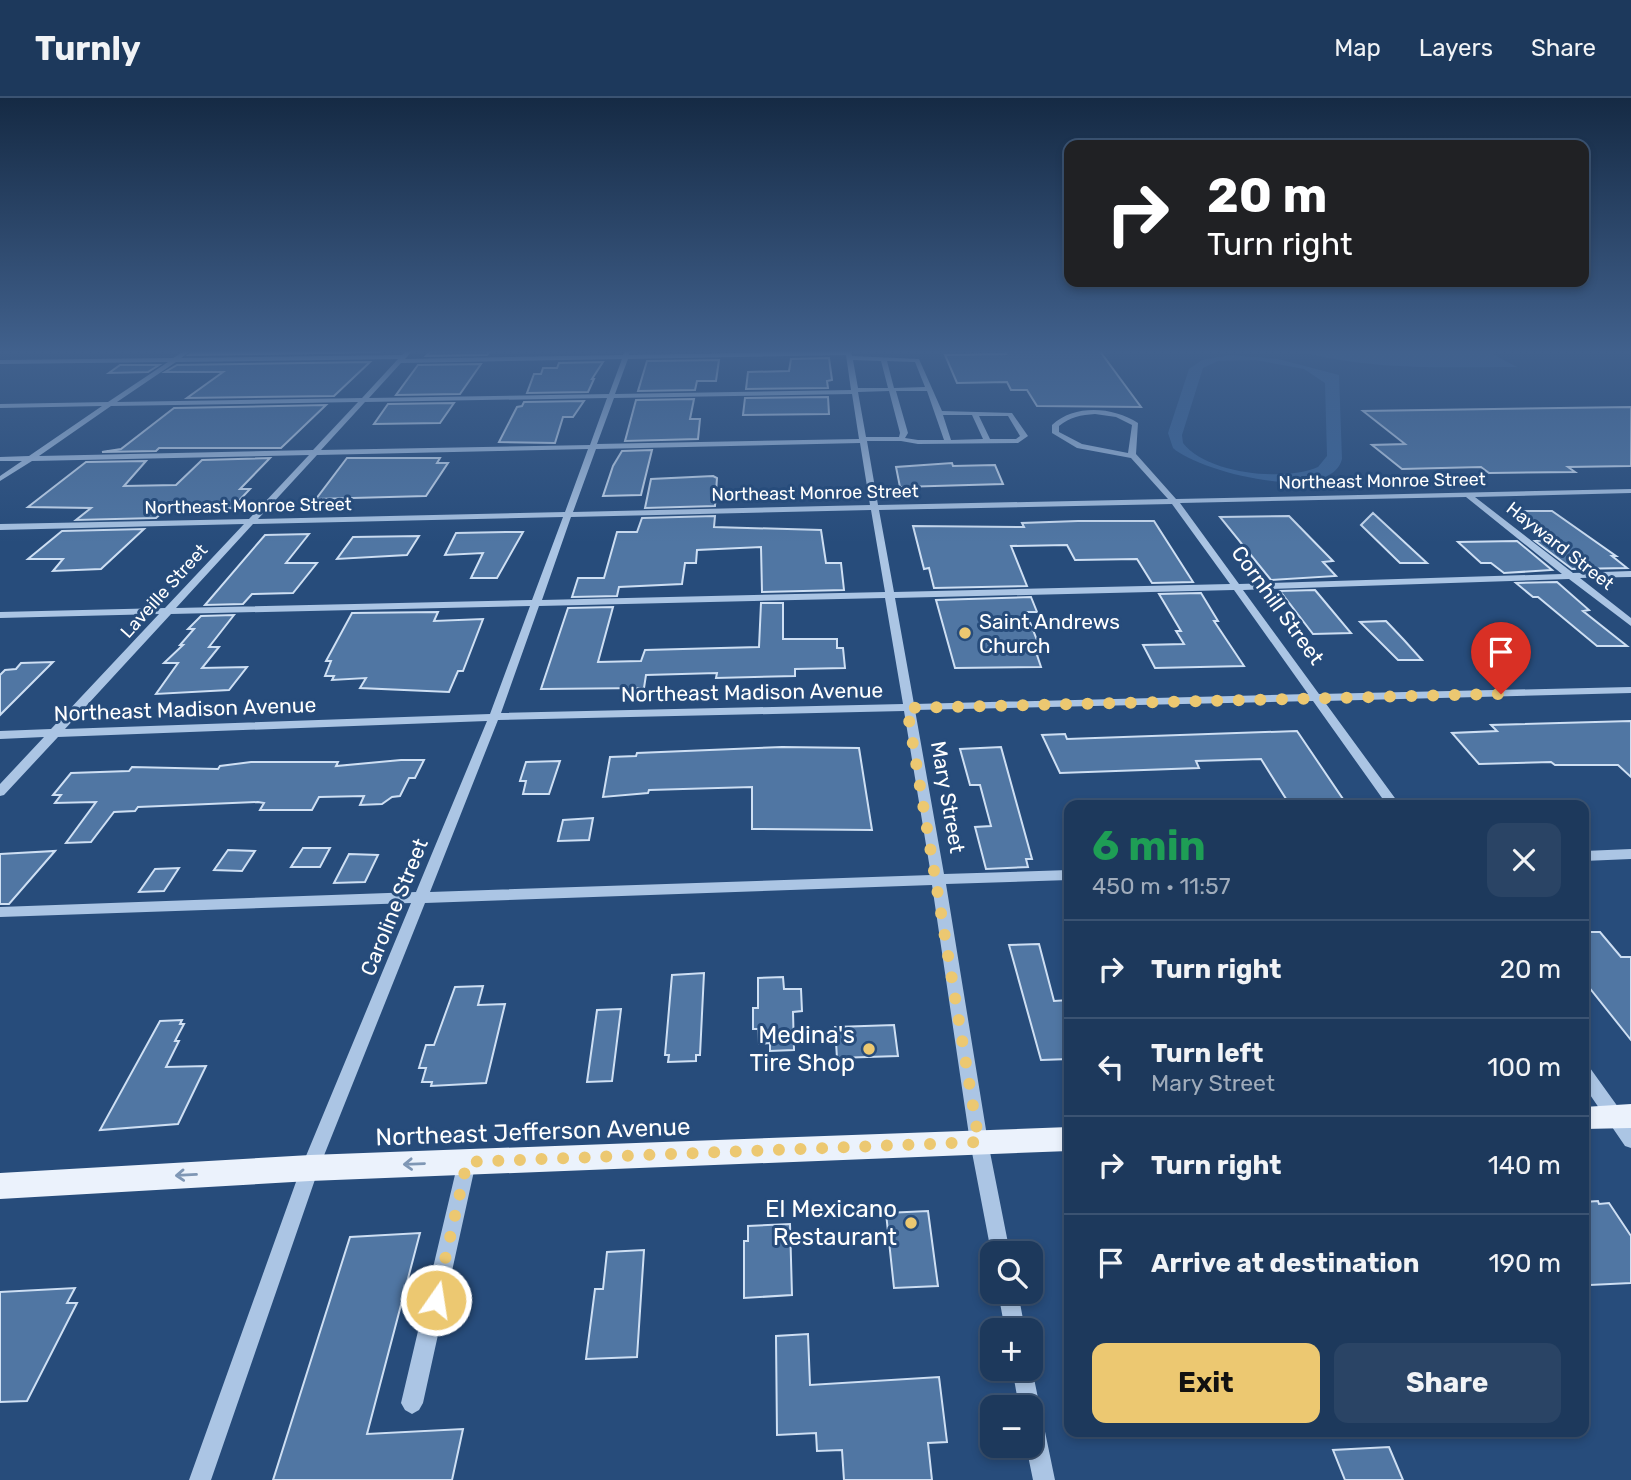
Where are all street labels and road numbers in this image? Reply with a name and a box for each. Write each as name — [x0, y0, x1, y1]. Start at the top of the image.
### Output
street label: Northeast Monroe Street — [1278, 468, 1486, 494]
street label: Northeast Monroe Street — [711, 480, 919, 506]
street label: Northeast Monroe Street — [144, 493, 352, 519]
street label: Hayward Street — [1502, 497, 1618, 595]
street label: Laveille Street — [116, 539, 212, 643]
street label: Cornhill Street — [1227, 541, 1329, 669]
street label: Northeast Madison Avenue — [621, 677, 883, 707]
street label: Northeast Madison Avenue — [53, 692, 317, 726]
street label: Mary Street — [926, 739, 970, 855]
street label: Caroline Street — [355, 835, 433, 979]
street label: Northeast Jefferson Avenue — [375, 1113, 691, 1151]

